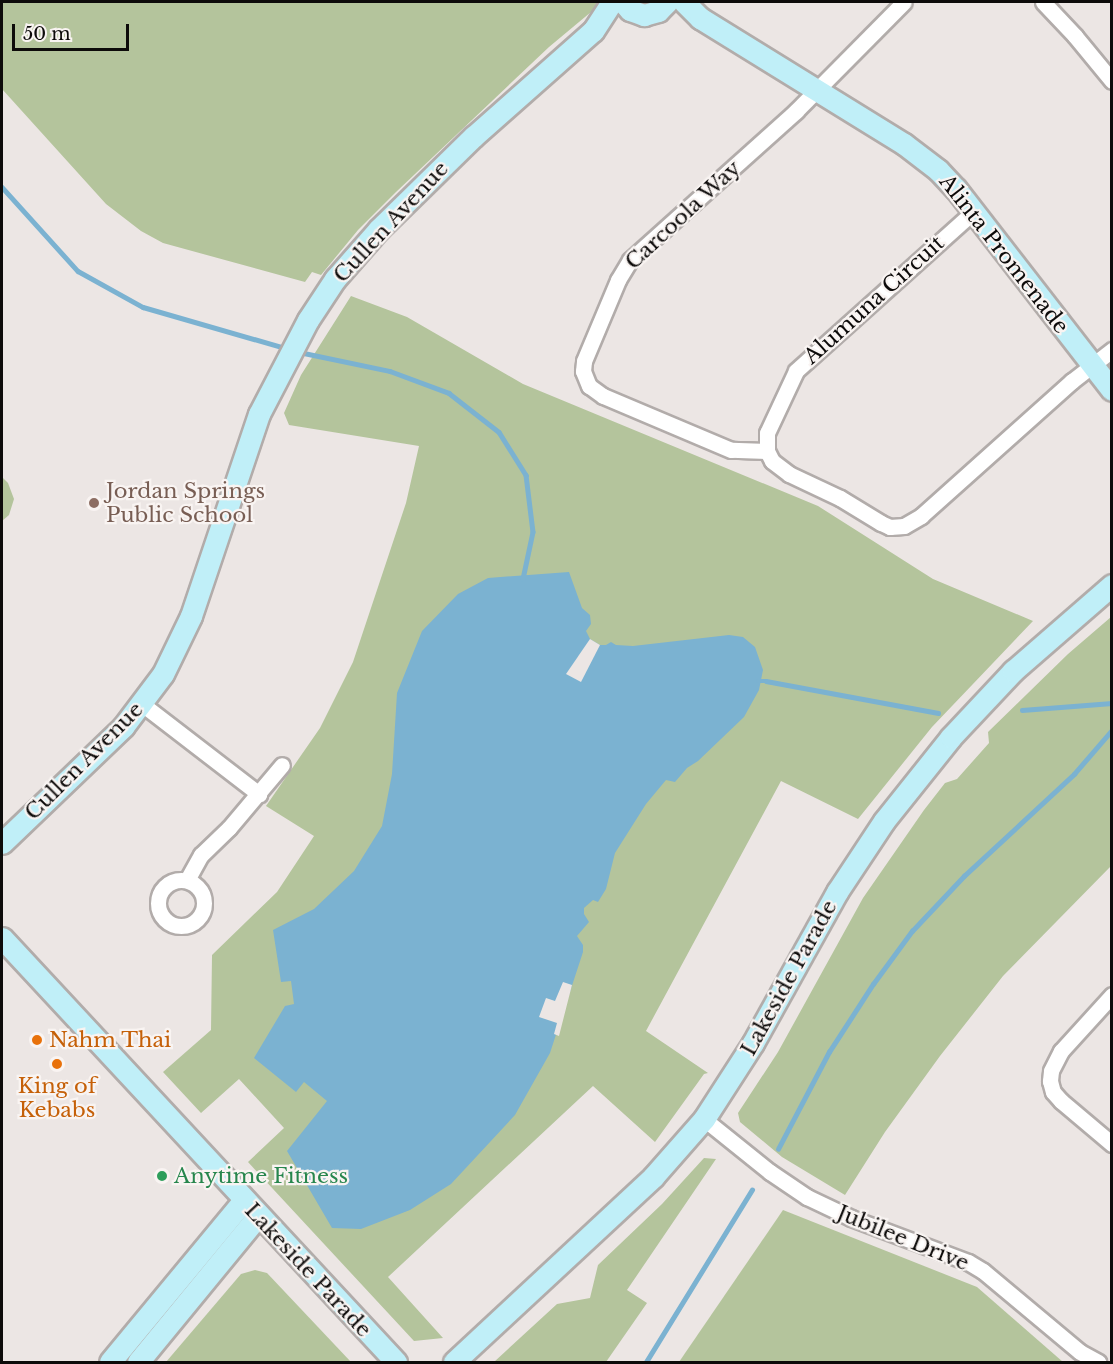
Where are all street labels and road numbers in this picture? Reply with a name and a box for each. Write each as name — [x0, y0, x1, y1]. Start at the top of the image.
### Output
street label: Carcoola Way — [620, 155, 746, 275]
street label: Cullen Avenue — [328, 156, 454, 288]
street label: Alinta Promenade — [934, 169, 1074, 339]
street label: Alumuna Circuit — [799, 230, 949, 370]
street label: Cullen Avenue — [20, 697, 148, 825]
street label: Lakeside Parade — [736, 896, 842, 1060]
street label: Lakeside Parade — [240, 1198, 376, 1342]
street label: Jubilee Drive — [834, 1200, 972, 1276]

